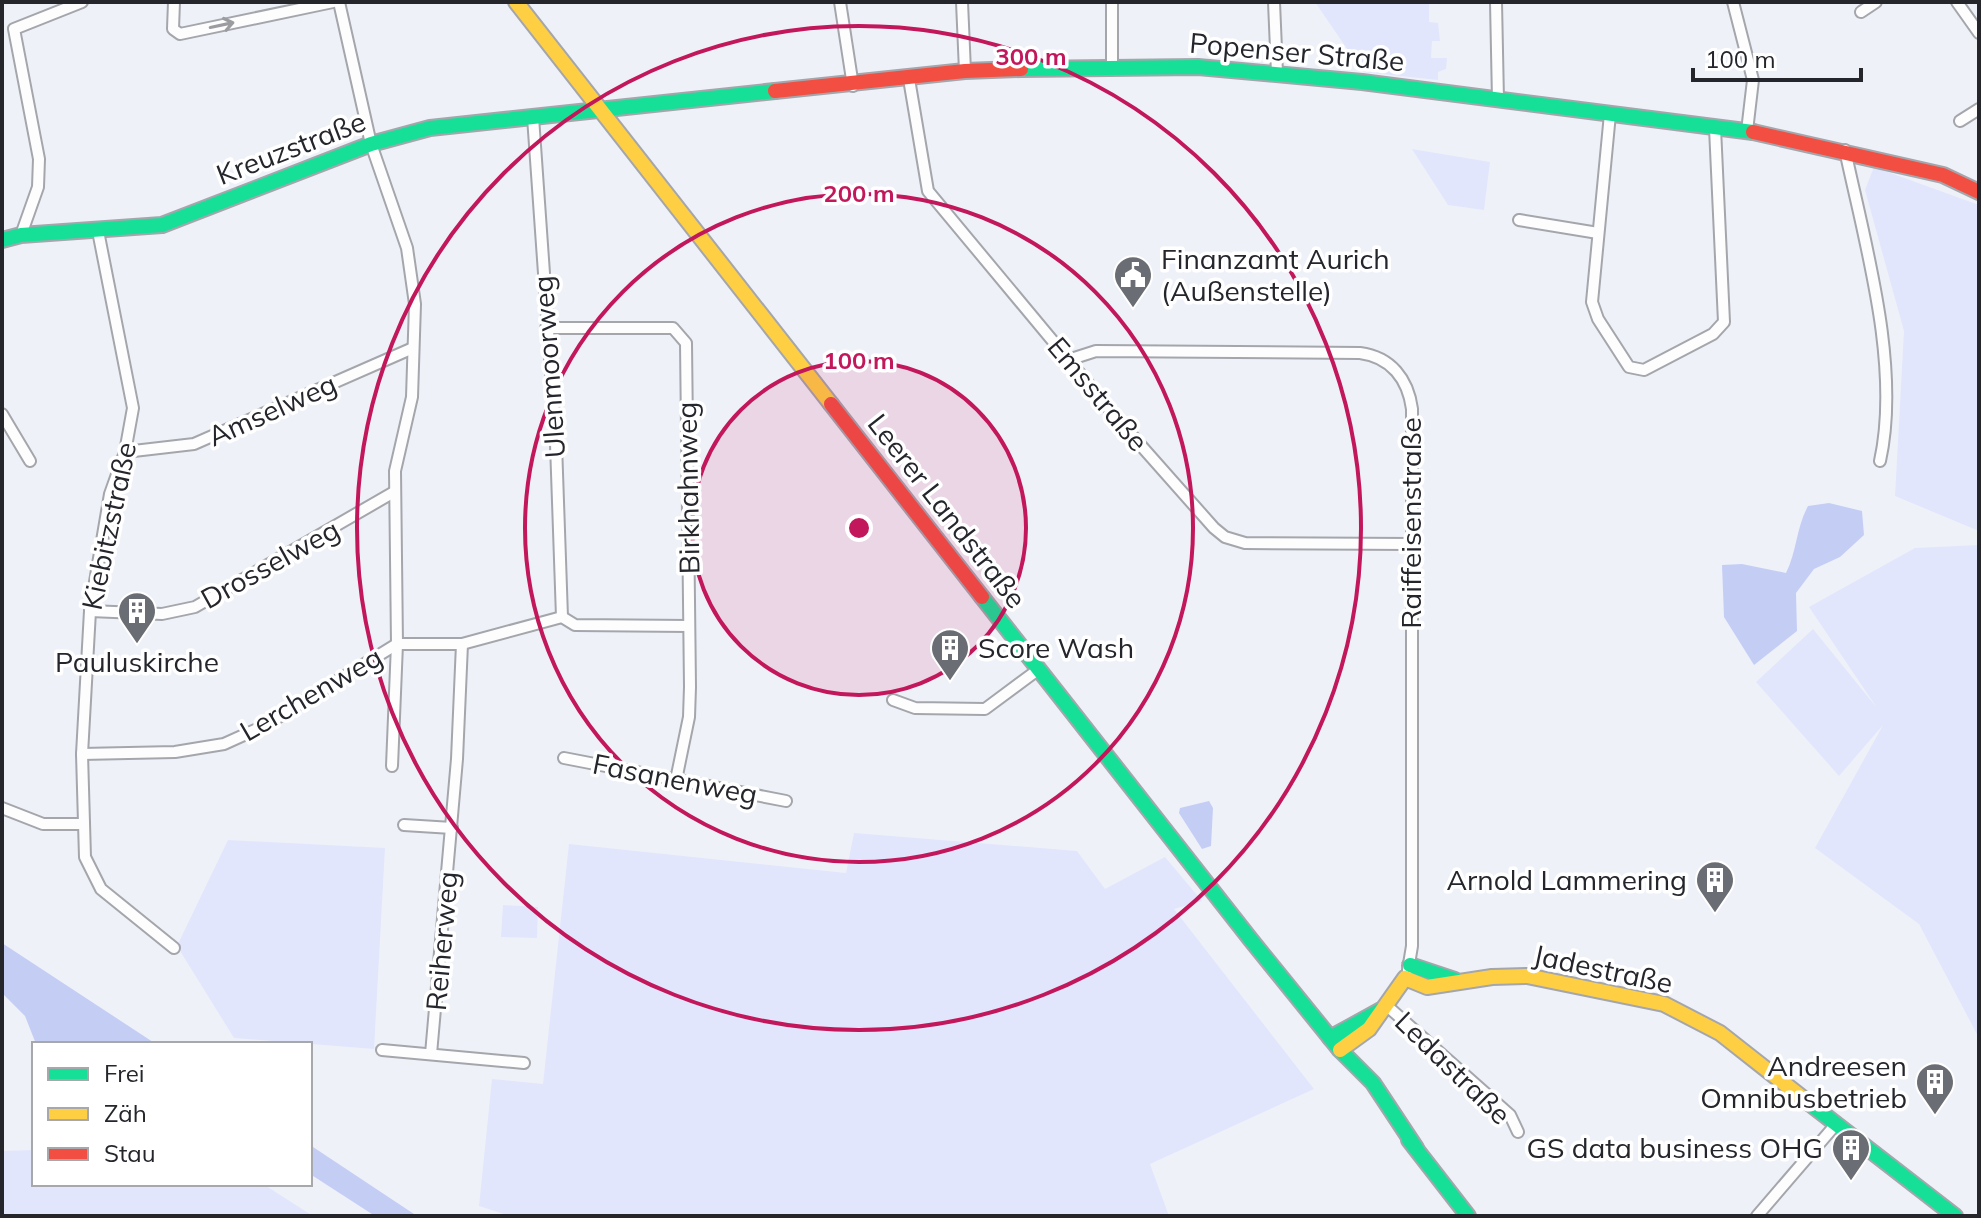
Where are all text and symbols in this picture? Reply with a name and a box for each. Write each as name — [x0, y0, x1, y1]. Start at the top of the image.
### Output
one-way arrow — [208, 17, 234, 32]
street label: Popenser Straße — [1188, 25, 1406, 78]
scale bar — [1693, 32, 1861, 82]
text: 300 m — [995, 41, 1067, 71]
text: 100 m — [1705, 44, 1776, 74]
street label: Kreuzstraße — [211, 103, 370, 192]
text: 200 m — [823, 178, 895, 208]
place label: Finanzamt Aurich (Außenstelle) — [1161, 241, 1390, 308]
public building icon: Finanzamt Aurich (Außenstelle) — [1112, 254, 1154, 309]
street label: Ulenmoorweg — [525, 275, 572, 459]
street label: Emsstraße — [1041, 329, 1156, 458]
text: 100 m — [823, 345, 895, 375]
street label: Amselweg — [202, 366, 342, 453]
street label: Birkhahnweg — [668, 402, 707, 575]
street label: Leerer Landstraße — [861, 407, 1034, 615]
street label: Raiffeisenstraße — [1393, 417, 1428, 629]
street label: Kiebitzstraße — [74, 439, 143, 613]
street label: Drosselweg — [194, 511, 345, 616]
centre of rings — [845, 514, 873, 542]
building icon: Pauluskirche — [116, 590, 158, 645]
building icon: Score Wash — [929, 627, 971, 682]
place label: Score Wash — [978, 630, 1134, 665]
street label: Lerchenweg — [233, 639, 388, 748]
place label: Pauluskirche — [55, 644, 219, 679]
street label: Fasanenweg — [590, 745, 760, 812]
building icon: Arnold Lammering — [1694, 859, 1736, 914]
place label: Arnold Lammering — [1447, 862, 1687, 897]
street label: Reiherweg — [418, 870, 465, 1012]
street label: Jadestraße — [1530, 937, 1676, 1000]
street label: Ledastraße — [1388, 1004, 1518, 1131]
legend — [32, 1042, 312, 1186]
place label: Andreesen Omnibusbetrieb — [1700, 1048, 1907, 1115]
text: Frei — [104, 1058, 145, 1088]
building icon: Andreesen Omnibusbetrieb — [1914, 1061, 1956, 1116]
text: Zäh — [104, 1098, 147, 1128]
building icon: GS data business OHG — [1830, 1127, 1872, 1182]
place label: GS data business OHG — [1527, 1130, 1823, 1165]
text: Stau — [104, 1138, 156, 1168]

